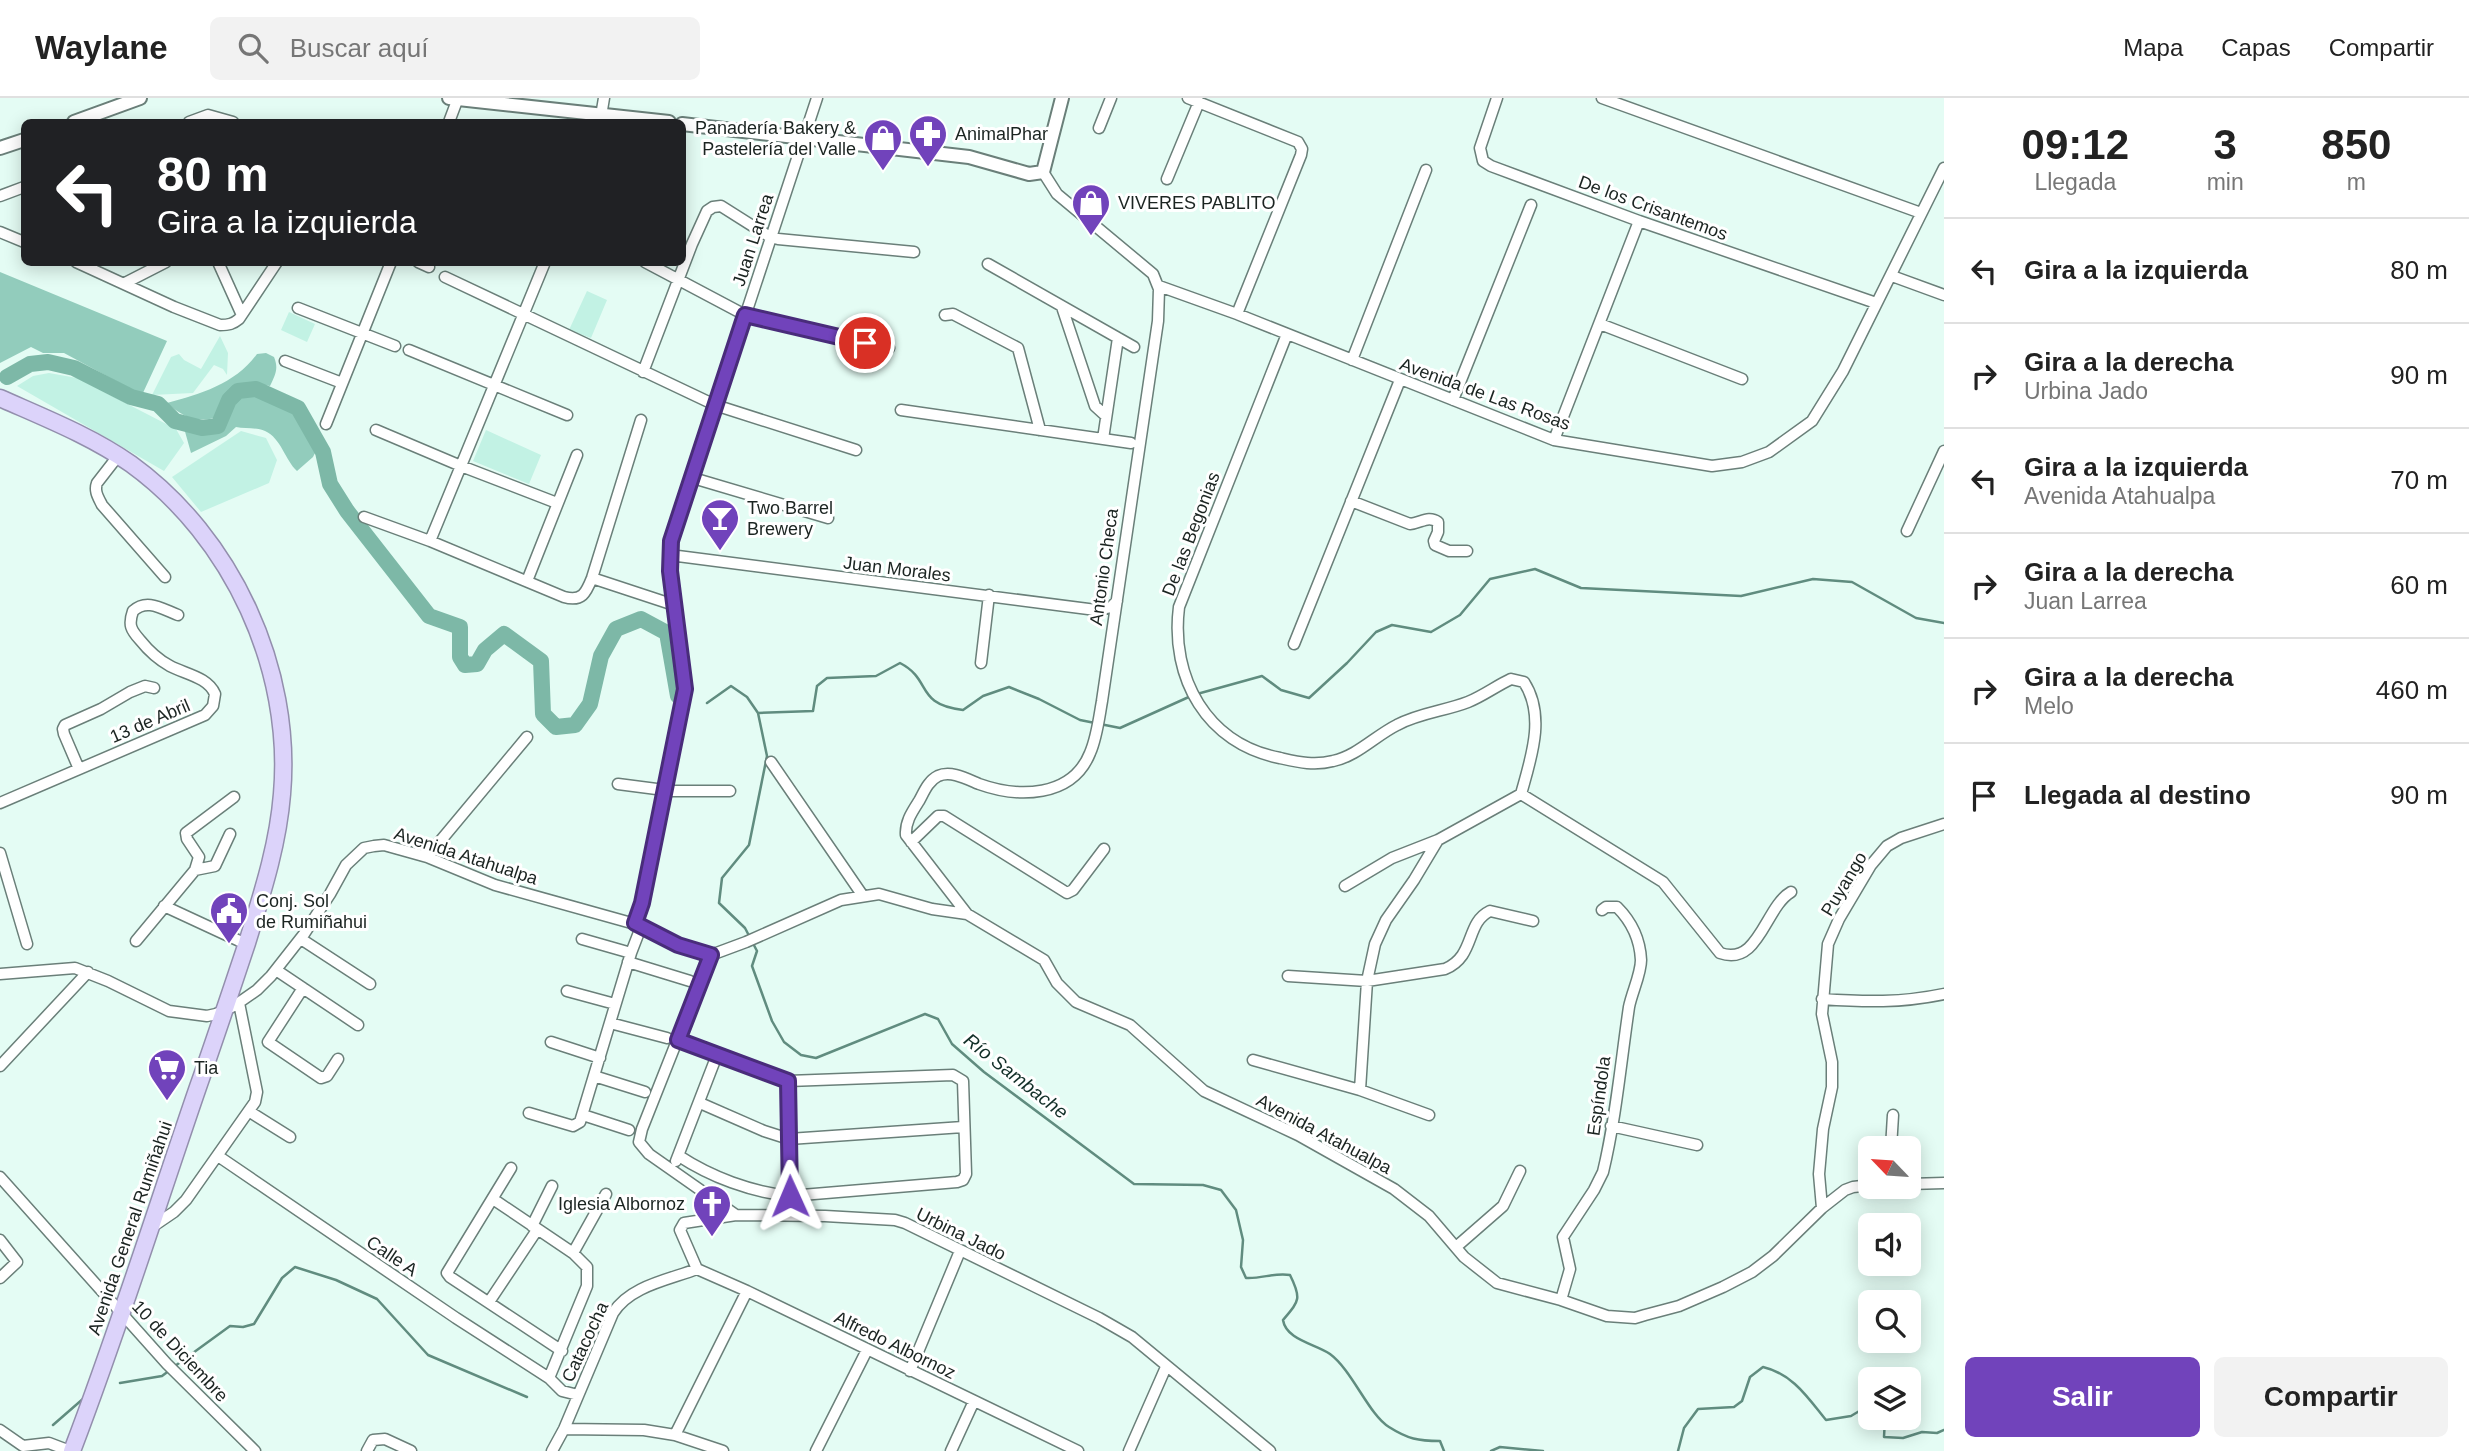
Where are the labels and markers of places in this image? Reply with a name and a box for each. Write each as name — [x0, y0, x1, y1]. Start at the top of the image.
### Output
pharmacy icon: AnimalPhar — [907, 113, 949, 168]
shop icon: Panadería Bakery & Pastelería del Valle — [862, 117, 904, 172]
place label: Panadería Bakery & Pastelería del Valle — [695, 118, 856, 159]
place label: AnimalPhar — [955, 124, 1048, 144]
shop icon: VIVERES PABLITO — [1070, 182, 1112, 237]
place label: VIVERES PABLITO — [1118, 193, 1275, 213]
pin — [835, 313, 895, 373]
bar icon: Two Barrel Brewery — [699, 497, 741, 552]
place label: Two Barrel Brewery — [747, 498, 833, 539]
public building icon: Conj. Sol de Rumiñahui — [208, 890, 250, 945]
place label: Conj. Sol de Rumiñahui — [256, 891, 367, 932]
supermarket icon: Tia — [146, 1047, 188, 1102]
place label: Tia — [194, 1058, 219, 1078]
church icon: Iglesia Albornoz — [691, 1183, 733, 1238]
place label: Iglesia Albornoz — [558, 1194, 685, 1214]

